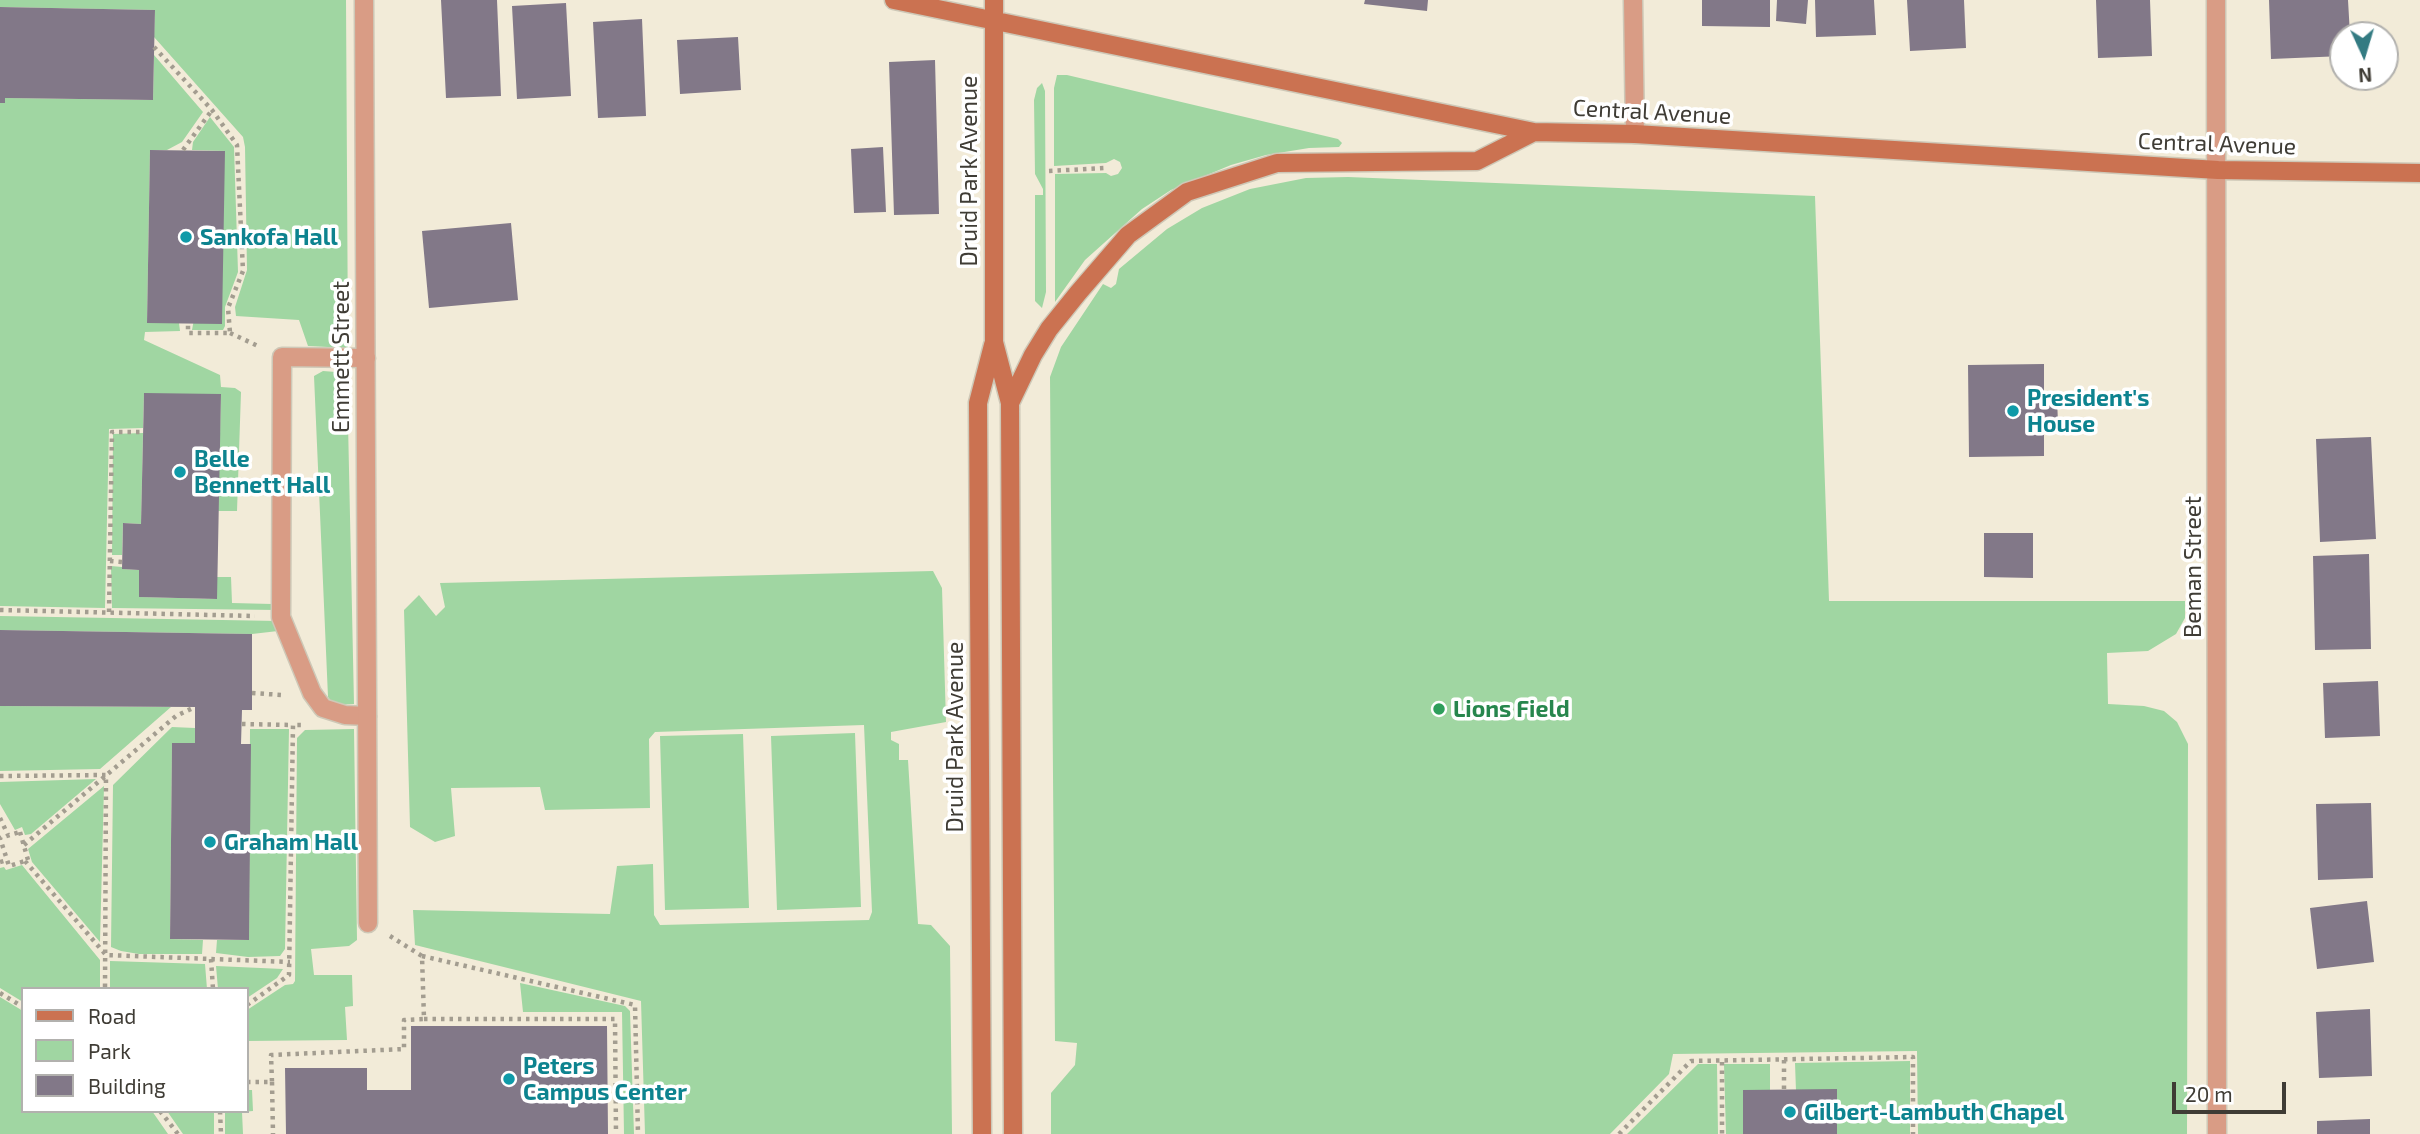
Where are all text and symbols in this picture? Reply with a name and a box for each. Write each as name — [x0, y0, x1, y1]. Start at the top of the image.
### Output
north arrow — [2329, 21, 2399, 91]
text: N — [2358, 64, 2373, 87]
street label: Druid Park Avenue — [955, 76, 983, 266]
street label: Central Avenue — [1572, 94, 1732, 130]
street label: Central Avenue — [2137, 127, 2297, 161]
place label: Sankofa Hall — [200, 223, 338, 251]
marker: Sankofa Hall — [178, 229, 194, 245]
street label: Emmett Street — [327, 281, 355, 433]
place label: President's House — [2027, 384, 2149, 438]
marker: President's House — [2005, 403, 2021, 419]
place label: Belle Bennett Hall — [194, 445, 330, 499]
marker: Belle Bennett Hall — [172, 464, 188, 480]
street label: Beman Street — [2179, 496, 2207, 638]
street label: Druid Park Avenue — [941, 642, 969, 832]
place label: Lions Field — [1453, 695, 1570, 723]
marker: Lions Field — [1431, 701, 1447, 717]
place label: Graham Hall — [224, 828, 358, 856]
marker: Graham Hall — [202, 834, 218, 850]
legend — [21, 987, 248, 1113]
text: Road — [88, 1003, 136, 1028]
text: Park — [88, 1038, 131, 1063]
place label: Peters Campus Center — [523, 1052, 687, 1106]
scale bar — [2175, 1068, 2289, 1112]
marker: Peters Campus Center — [501, 1071, 517, 1087]
text: Building — [88, 1073, 166, 1098]
text: 20 m — [2185, 1081, 2233, 1106]
place label: Gilbert-Lambuth Chapel — [1804, 1098, 2064, 1126]
marker: Gilbert-Lambuth Chapel — [1782, 1104, 1798, 1120]

